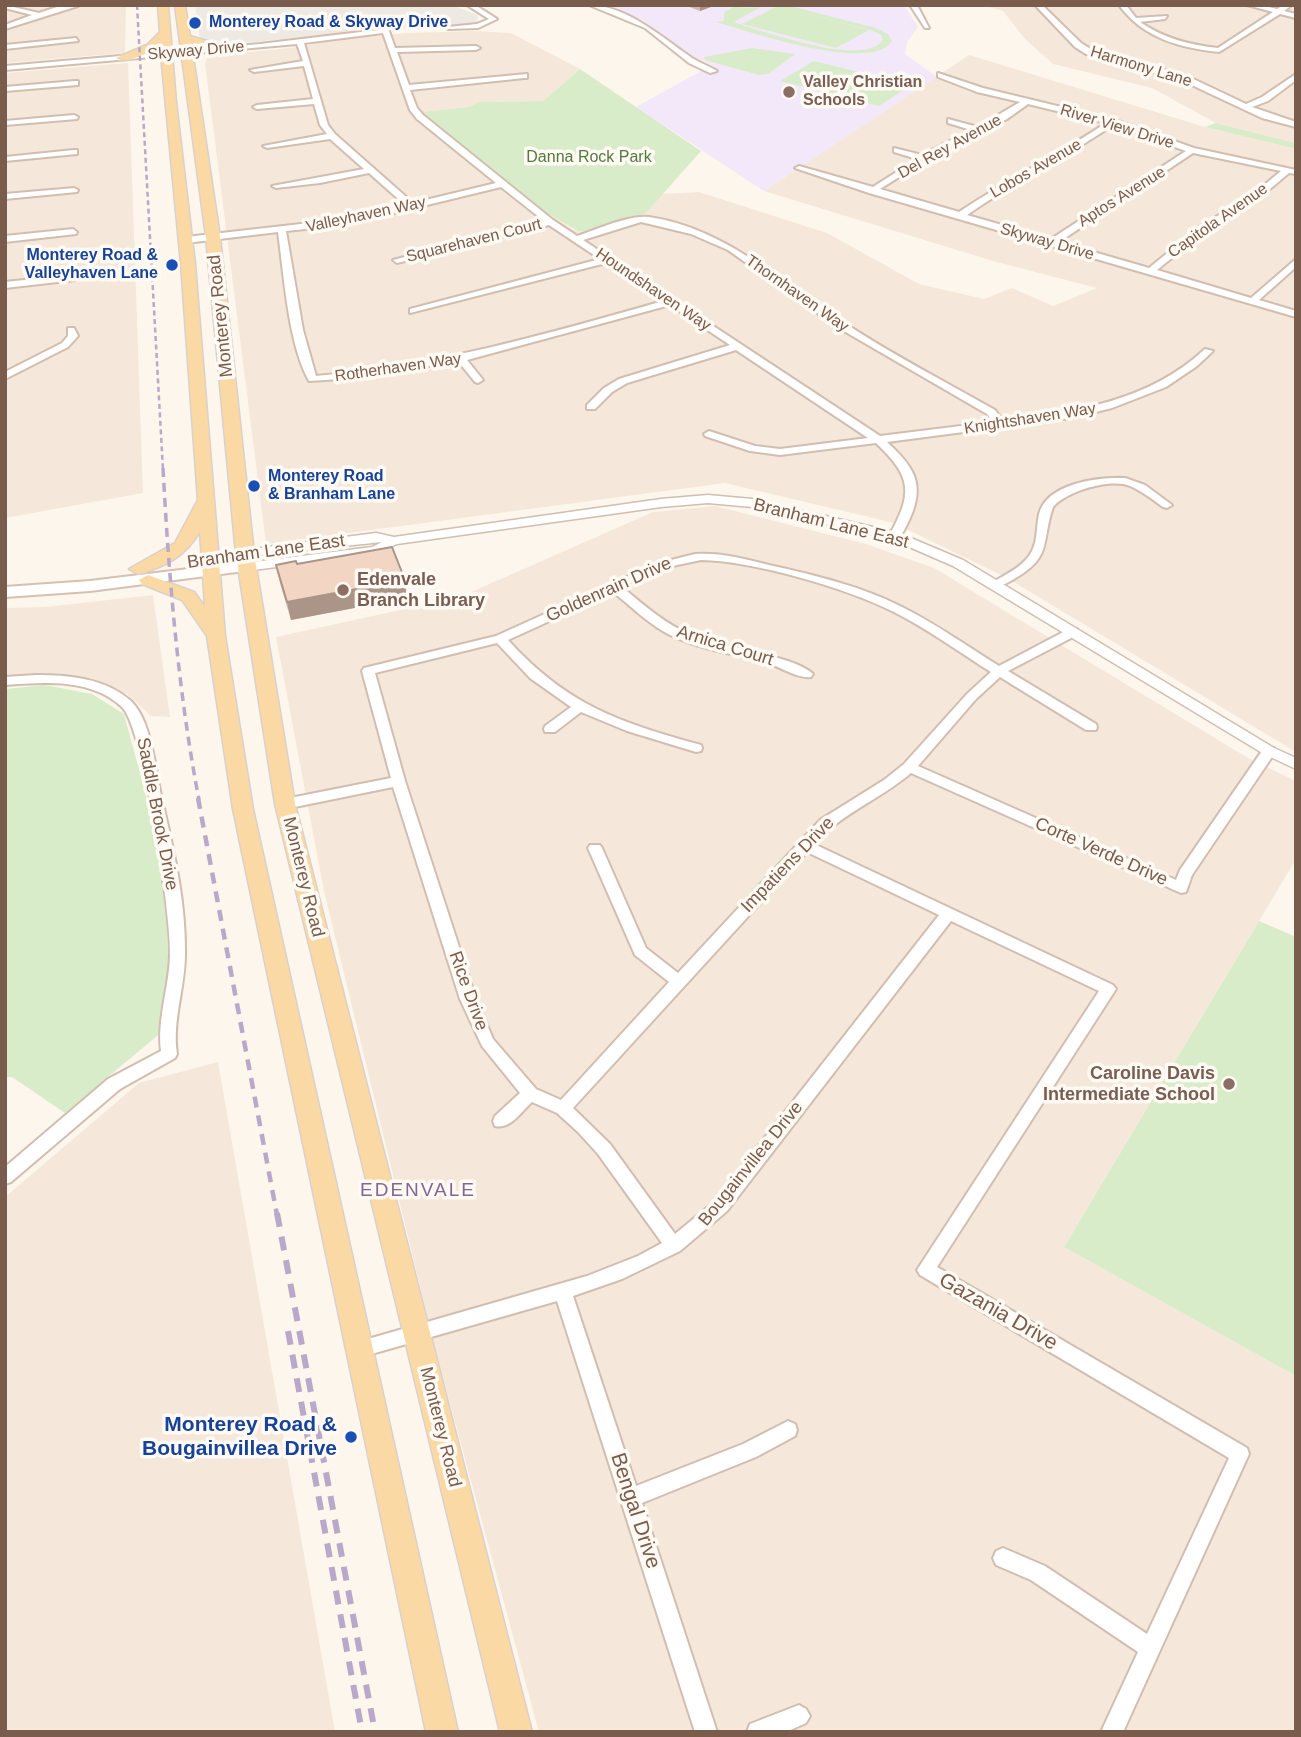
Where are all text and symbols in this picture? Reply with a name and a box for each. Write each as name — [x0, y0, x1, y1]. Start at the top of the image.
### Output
place label: Monterey Road & Skyway Drive — [209, 13, 448, 33]
marker: Monterey Road & Skyway Drive — [187, 15, 203, 31]
street label: Skyway Drive — [147, 37, 245, 65]
street label: Harmony Lane — [1088, 42, 1194, 92]
place label: Valley Christian Schools — [803, 73, 922, 111]
marker: Valley Christian Schools — [781, 84, 797, 100]
street label: River View Drive — [1058, 101, 1176, 153]
street label: Del Rey Avenue — [895, 111, 1005, 183]
street label: Lobos Avenue — [987, 135, 1085, 203]
park label: Danna Rock Park — [526, 148, 652, 168]
street label: Aptos Avenue — [1075, 163, 1169, 231]
street label: Capitola Avenue — [1165, 180, 1271, 262]
street label: Valleyhaven Way — [304, 193, 428, 237]
street label: Squarehaven Court — [404, 215, 544, 267]
street label: Skyway Drive — [998, 219, 1096, 265]
street label: Houndshaven Way — [592, 244, 714, 336]
place label: Monterey Road & Valleyhaven Lane — [25, 246, 158, 284]
street label: Thornhaven Way — [742, 251, 852, 337]
street label: Monterey Road — [204, 254, 238, 378]
marker: Monterey Road & Valleyhaven Lane — [164, 257, 180, 273]
street label: Rotherhaven Way — [334, 350, 462, 386]
street label: Knightshaven Way — [963, 399, 1097, 439]
place label: Monterey Road & Branham Lane — [268, 467, 395, 505]
marker: Monterey Road & Branham Lane — [246, 478, 262, 494]
street label: Branham Lane East — [751, 494, 911, 554]
street label: Branham Lane East — [186, 530, 346, 574]
street label: Goldenrain Drive — [543, 553, 675, 627]
place label: Edenvale Branch Library — [357, 569, 485, 612]
marker: Edenvale Branch Library — [335, 582, 351, 598]
street label: Arnica Court — [674, 621, 776, 671]
street label: Saddle Brook Drive — [132, 736, 182, 892]
street label: Impatiens Drive — [737, 813, 839, 917]
street label: Corte Verde Drive — [1031, 813, 1171, 891]
street label: Monterey Road — [278, 815, 328, 939]
street label: Rice Drive — [444, 948, 492, 1034]
place label: Caroline Davis Intermediate School — [1043, 1063, 1215, 1106]
marker: Caroline Davis Intermediate School — [1221, 1076, 1237, 1092]
street label: Bougainvillea Drive — [694, 1097, 808, 1231]
district label: EDENVALE — [361, 1180, 475, 1202]
street label: Gazania Drive — [934, 1268, 1062, 1356]
street label: Monterey Road — [415, 1365, 465, 1489]
place label: Monterey Road & Bougainvillea Drive — [142, 1412, 337, 1462]
marker: Monterey Road & Bougainvillea Drive — [343, 1429, 359, 1445]
street label: Bengal Drive — [604, 1450, 666, 1572]

